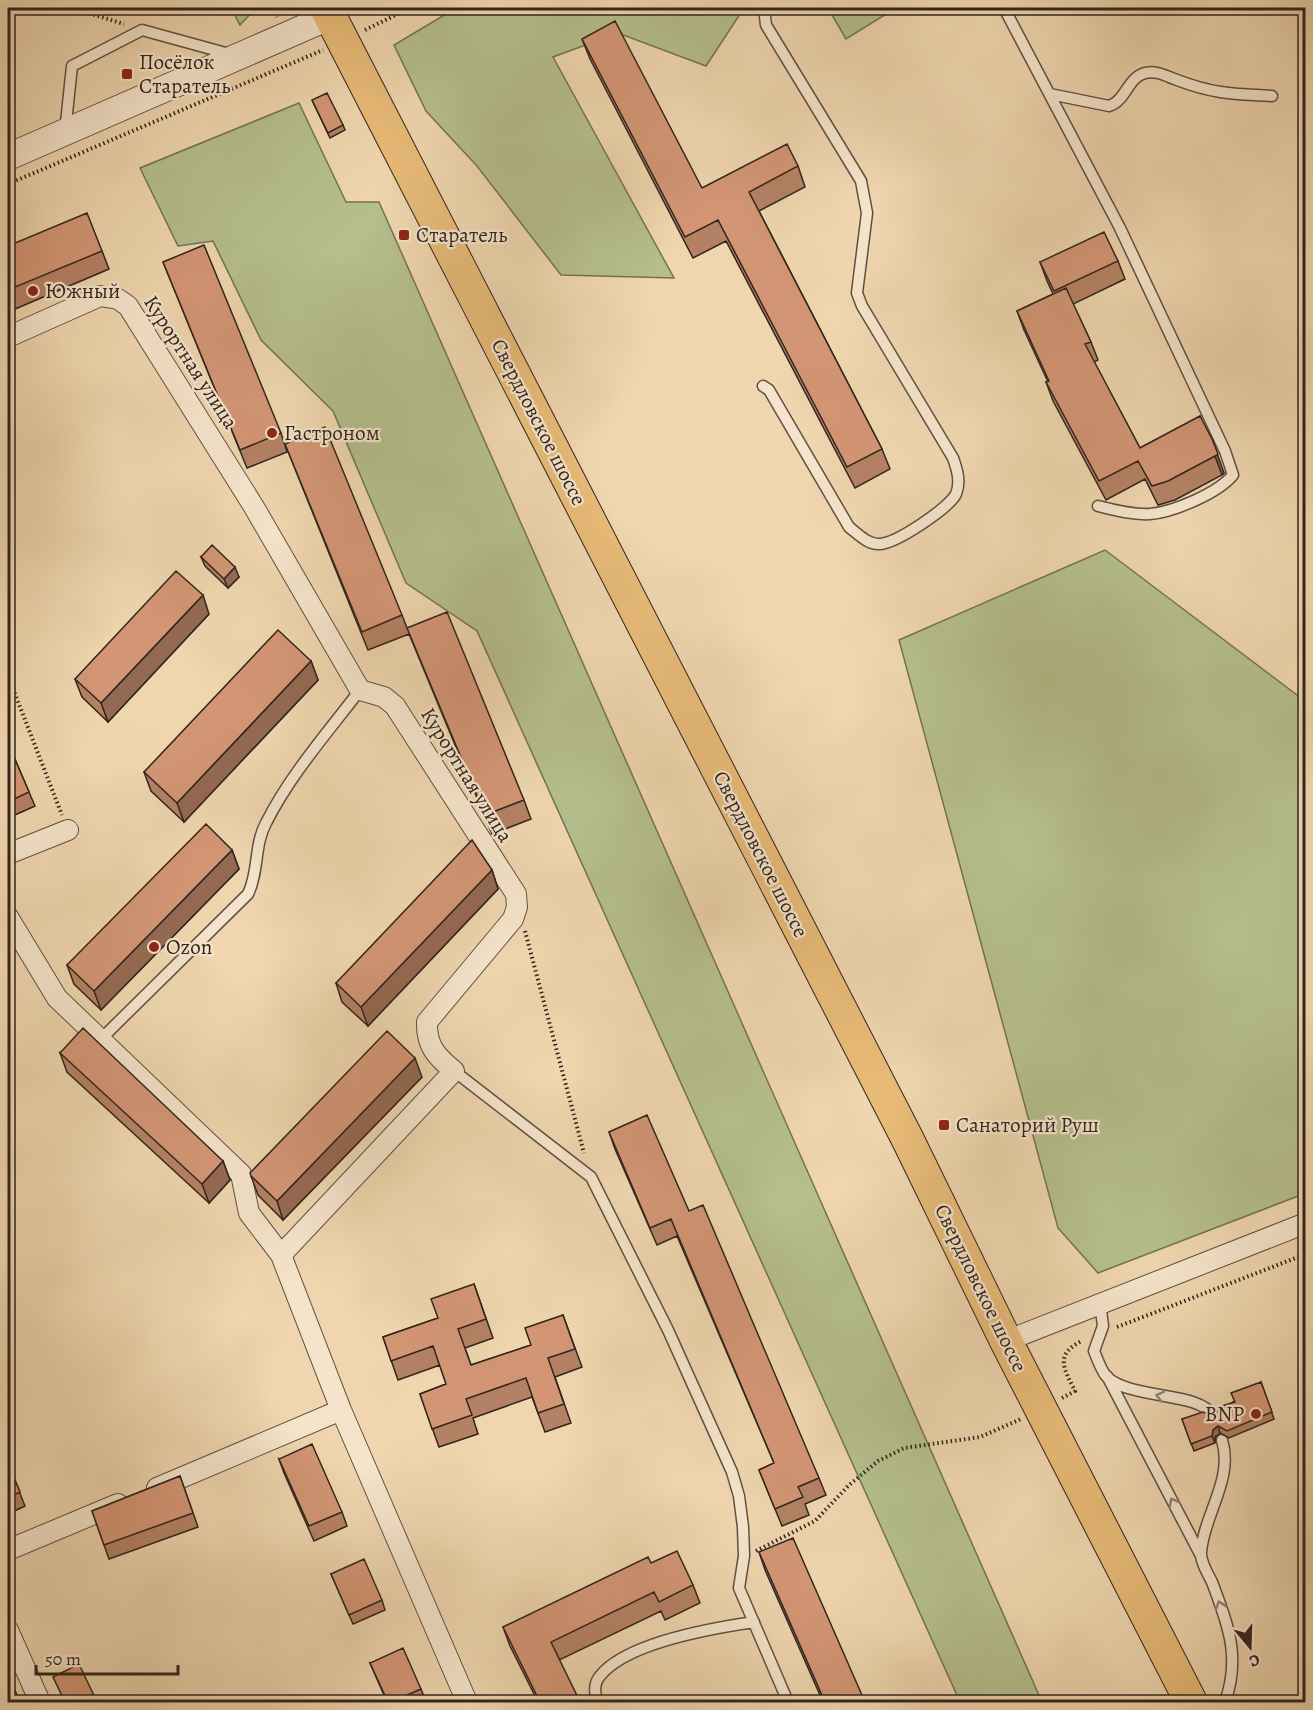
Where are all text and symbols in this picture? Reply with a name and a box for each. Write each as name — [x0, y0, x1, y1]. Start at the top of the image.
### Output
place label: Посёлок Старатель — [139, 48, 230, 100]
marker: Посёлок Старатель — [120, 67, 134, 81]
place label: Старатель — [416, 221, 507, 249]
marker: Старатель — [397, 228, 411, 242]
place label: Южный — [45, 277, 120, 305]
marker: Южный — [26, 284, 40, 298]
street label: Курортная улица — [137, 290, 245, 435]
street label: Свердловское шоссе — [485, 334, 593, 510]
place label: Гастроном — [284, 419, 380, 447]
marker: Гастроном — [265, 426, 279, 440]
street label: Курортная улица — [414, 702, 520, 848]
street label: Свердловское шоссе — [707, 766, 815, 942]
place label: Ozon — [166, 933, 212, 961]
marker: Ozon — [147, 940, 161, 954]
place label: Санаторий Руш — [956, 1111, 1099, 1139]
marker: Санаторий Руш — [937, 1118, 951, 1132]
street label: Свердловское шоссе — [928, 1199, 1034, 1377]
one-way arrow — [1156, 1391, 1166, 1404]
place label: BNP — [1205, 1400, 1244, 1428]
marker: BNP — [1249, 1407, 1263, 1421]
one-way arrow — [1169, 1498, 1180, 1508]
one-way arrow — [1215, 1600, 1227, 1611]
north arrow — [1220, 1617, 1280, 1677]
scale bar — [36, 1638, 178, 1676]
text: 50 m — [45, 1647, 81, 1671]
text: С — [1246, 1648, 1263, 1672]

